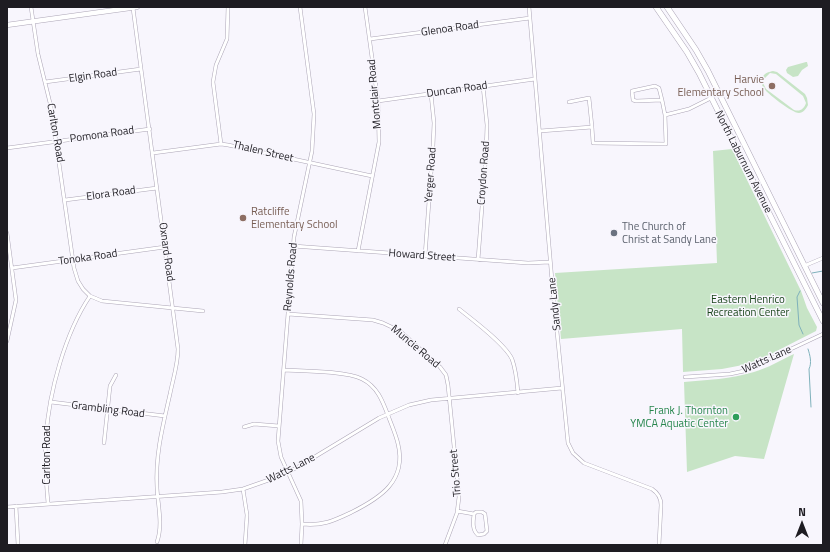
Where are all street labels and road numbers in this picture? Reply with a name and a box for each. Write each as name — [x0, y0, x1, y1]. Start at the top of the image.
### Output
street label: Glenoa Road — [420, 18, 480, 40]
street label: Montclair Road — [365, 59, 385, 129]
street label: Elgin Road — [68, 66, 118, 86]
street label: Duncan Road — [426, 79, 488, 101]
street label: Carlton Road — [43, 102, 67, 164]
street label: North Laburnum Avenue — [711, 109, 775, 215]
street label: Pomona Road — [69, 124, 135, 146]
street label: Thalen Street — [231, 139, 295, 165]
street label: Croydon Road — [475, 140, 493, 206]
street label: Yerger Road — [422, 147, 440, 203]
street label: Elora Road — [85, 184, 137, 204]
street label: Oxnard Road — [155, 222, 177, 282]
street label: Reynolds Road — [281, 242, 301, 312]
street label: Tonoka Road — [58, 247, 118, 269]
street label: Howard Street — [388, 247, 456, 265]
street label: Sandy Lane — [546, 277, 564, 331]
street label: Muncie Road — [388, 323, 442, 371]
street label: Watts Lane — [740, 343, 794, 377]
street label: Grambling Road — [71, 399, 145, 421]
street label: Carlton Road — [40, 425, 54, 485]
street label: Trio Street — [447, 449, 465, 497]
street label: Watts Lane — [265, 451, 317, 487]

